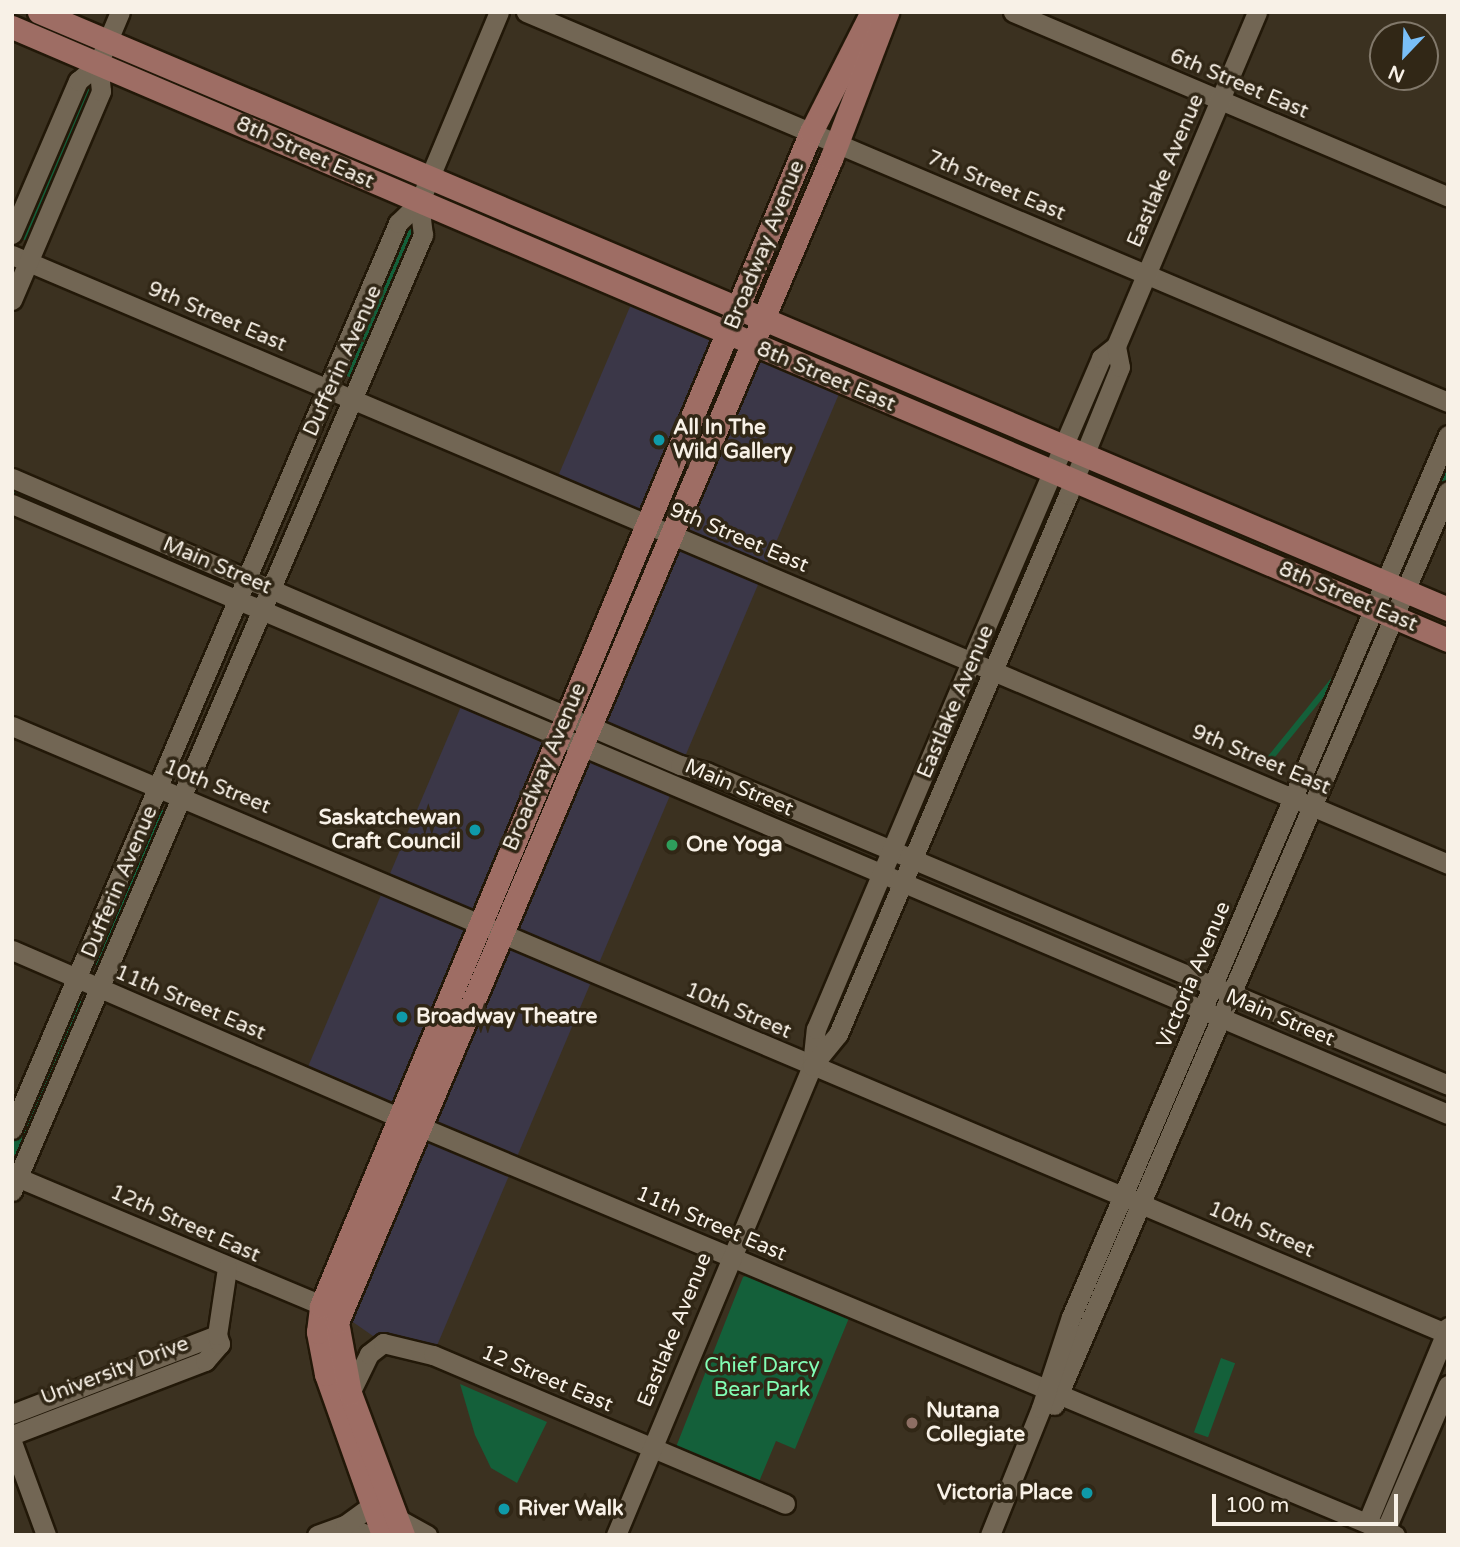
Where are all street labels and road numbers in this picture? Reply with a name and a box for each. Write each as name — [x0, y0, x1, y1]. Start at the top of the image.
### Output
street label: 6th Street East — [1166, 43, 1312, 125]
street label: Eastlake Avenue — [1122, 91, 1210, 251]
street label: 8th Street East — [232, 111, 378, 195]
street label: 7th Street East — [923, 145, 1069, 227]
street label: Broadway Avenue — [720, 157, 810, 333]
street label: 9th Street East — [144, 276, 290, 358]
street label: Dufferin Avenue — [298, 282, 388, 440]
street label: 8th Street East — [753, 336, 899, 418]
street label: 9th Street East — [666, 497, 812, 579]
street label: Main Street — [159, 532, 275, 600]
street label: 8th Street East — [1275, 556, 1421, 638]
street label: Eastlake Avenue — [912, 622, 1000, 782]
street label: Broadway Avenue — [498, 679, 592, 855]
street label: 9th Street East — [1188, 719, 1334, 801]
street label: 10th Street — [160, 754, 274, 820]
street label: Main Street — [681, 754, 797, 822]
street label: Dufferin Avenue — [77, 802, 163, 962]
street label: Victoria Avenue — [1152, 898, 1236, 1052]
street label: 11th Street East — [111, 960, 269, 1046]
street label: 10th Street — [681, 977, 795, 1045]
street label: Main Street — [1222, 984, 1338, 1052]
street label: 12th Street East — [106, 1180, 264, 1268]
street label: 11th Street East — [632, 1181, 790, 1267]
street label: 10th Street — [1204, 1196, 1318, 1264]
street label: Eastlake Avenue — [633, 1249, 717, 1411]
street label: University Drive — [38, 1331, 192, 1411]
street label: 12 Street East — [477, 1340, 617, 1418]

